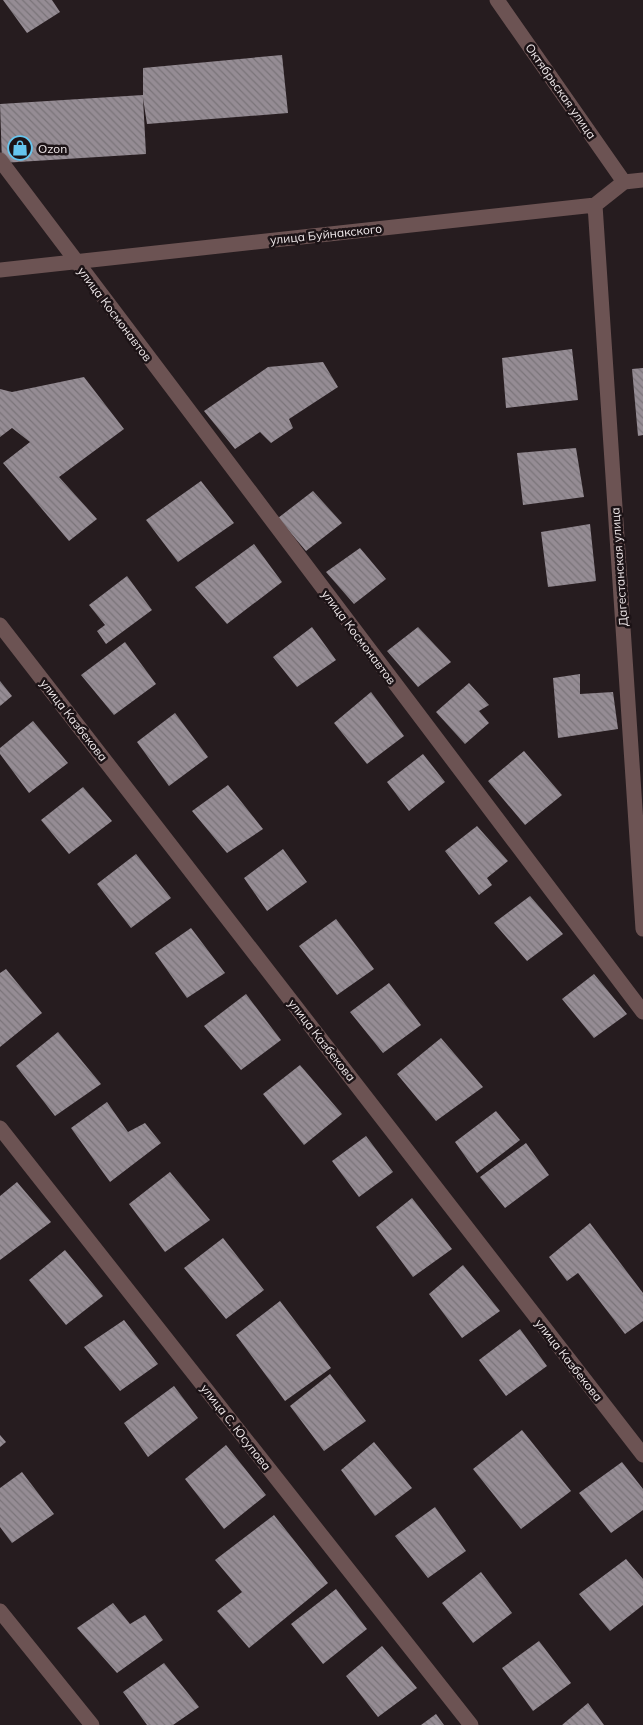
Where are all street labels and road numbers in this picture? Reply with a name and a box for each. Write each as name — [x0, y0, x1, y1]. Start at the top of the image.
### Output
street label: Октябрьская улица — [522, 40, 600, 142]
street label: улица Буйнакского — [269, 221, 383, 247]
street label: улица Космонавтов — [75, 264, 156, 364]
street label: Дагестанская улица — [607, 507, 631, 627]
street label: улица Космонавтов — [319, 587, 400, 687]
street label: улица Казбекова — [37, 676, 111, 764]
street label: улица Казбекова — [285, 996, 359, 1084]
street label: улица Казбекова — [532, 1316, 606, 1404]
street label: улица С. Юсупова — [198, 1381, 274, 1473]

